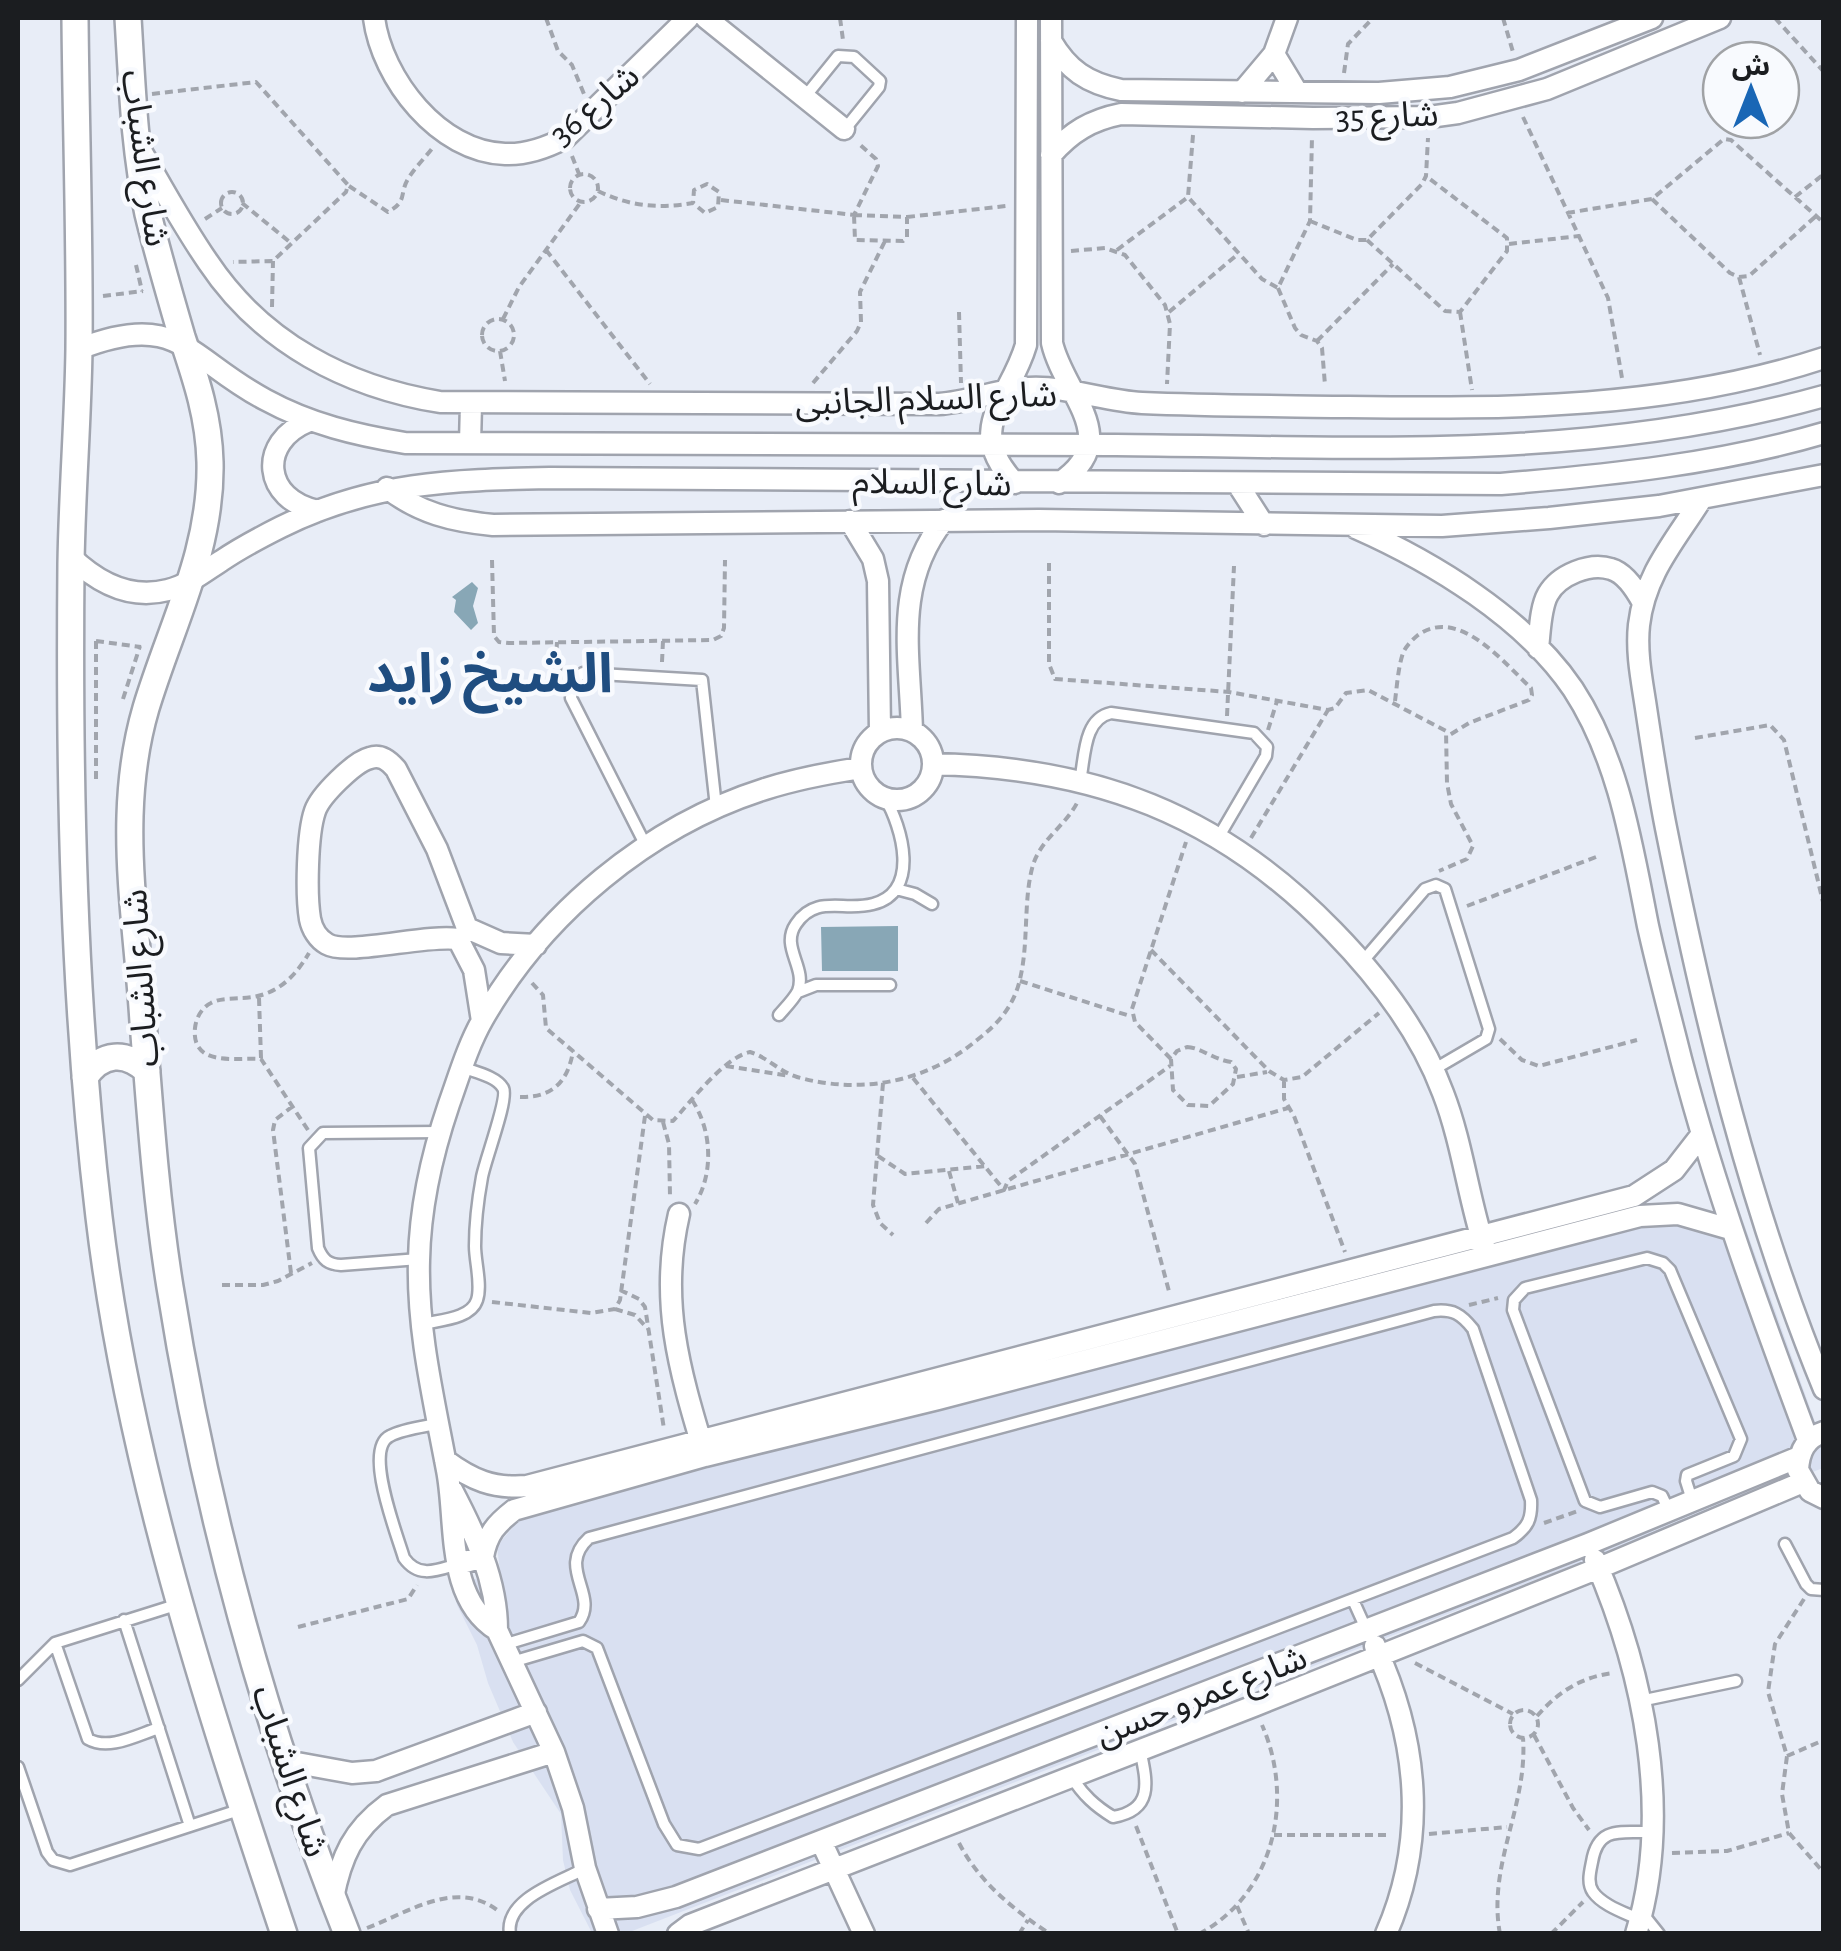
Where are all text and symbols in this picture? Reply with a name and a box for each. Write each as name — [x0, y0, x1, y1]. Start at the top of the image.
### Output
north arrow — [1701, 40, 1801, 140]
text: ش — [1732, 53, 1770, 81]
street label: شارع 36 — [544, 58, 651, 158]
street label: شارع الشباب — [108, 68, 174, 250]
street label: شارع 35 — [1335, 97, 1439, 143]
street label: شارع السلام الجانبى — [795, 377, 1058, 429]
street label: شارع السلام — [852, 465, 1012, 509]
district label: الشيخ زايد — [367, 648, 613, 714]
street label: شارع الشباب — [118, 887, 172, 1068]
street label: شارع عمرو حسن — [1091, 1640, 1314, 1759]
street label: شارع الشباب — [239, 1681, 334, 1864]

